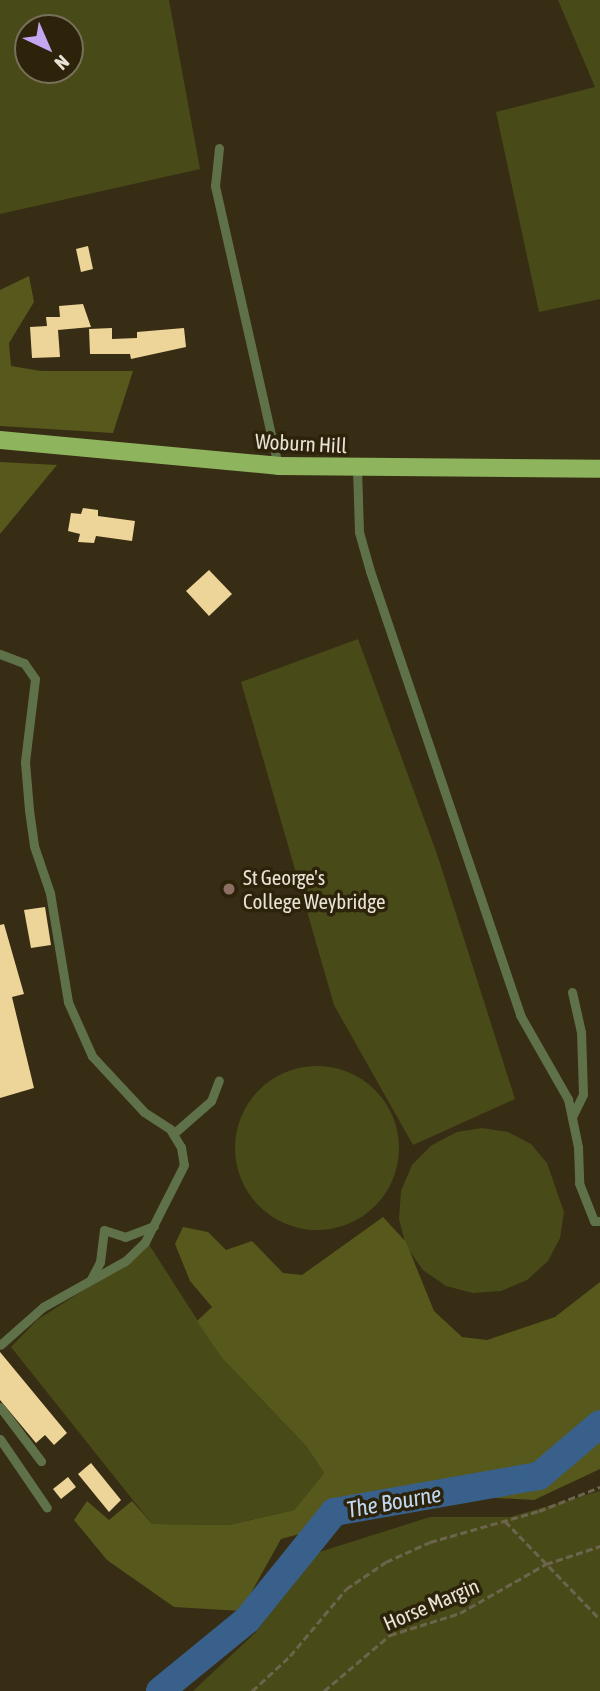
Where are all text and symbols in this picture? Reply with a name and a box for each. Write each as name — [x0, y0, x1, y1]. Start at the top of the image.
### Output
north arrow — [14, 14, 84, 84]
text: N — [51, 51, 74, 74]
street label: Woburn Hill — [254, 428, 348, 458]
place label: St George's College Weybridge — [243, 864, 385, 914]
marker: St George's College Weybridge — [221, 881, 237, 897]
water label: The Bourne — [345, 1480, 443, 1524]
street label: Horse Margin — [379, 1573, 483, 1635]

